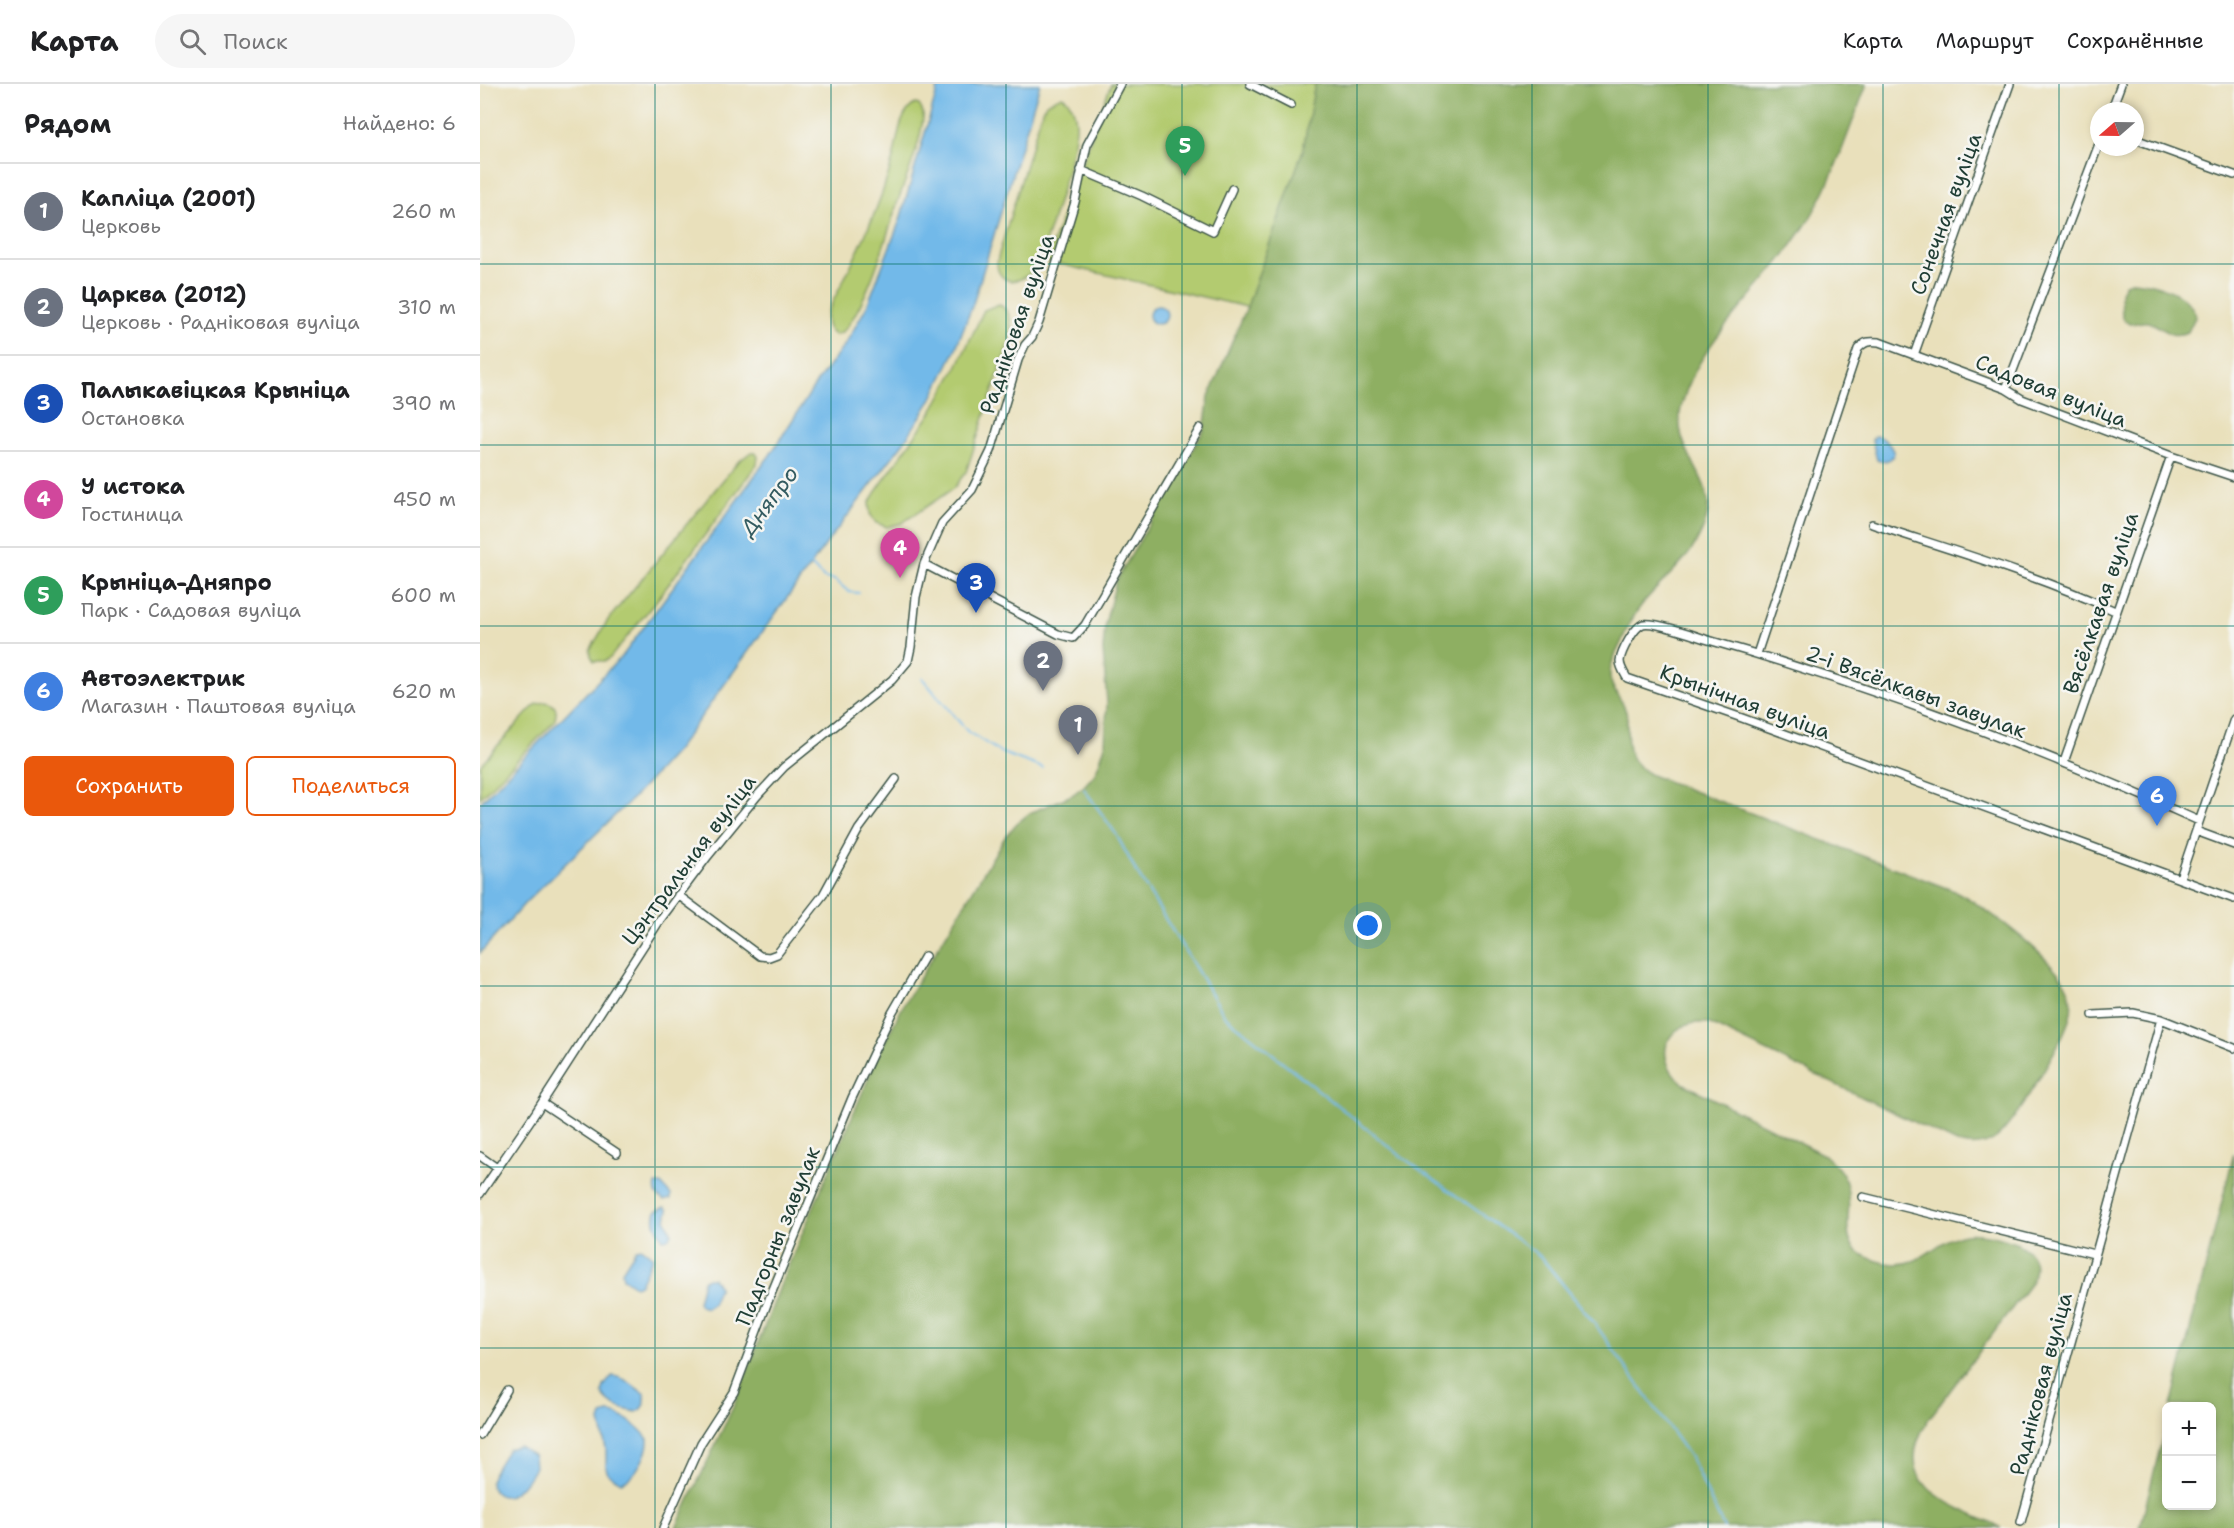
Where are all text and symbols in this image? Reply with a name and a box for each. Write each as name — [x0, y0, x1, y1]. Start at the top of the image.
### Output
search box — [155, 14, 575, 68]
text: Карта — [30, 22, 119, 60]
icon: search — [176, 25, 209, 58]
text: Поиск — [224, 27, 288, 56]
text: Карта — [1843, 27, 1903, 55]
text: Маршрут — [1936, 27, 2034, 55]
text: Сохранённые — [2067, 27, 2204, 55]
north arrow — [2090, 102, 2144, 156]
text: Рядом — [24, 106, 111, 141]
text: Найдено: 6 — [343, 110, 456, 136]
pin: 5 — [1166, 126, 1204, 176]
street label: Сонечная вуліца — [1904, 129, 1988, 299]
text: Капліца (2001) — [81, 184, 256, 213]
text: 1 — [39, 198, 48, 224]
text: 260 m — [391, 198, 456, 224]
text: Церковь — [81, 213, 161, 239]
street label: Радніковая вуліца — [973, 230, 1061, 418]
text: Царква (2012) — [81, 280, 246, 309]
text: 2 — [37, 294, 51, 320]
text: 310 m — [397, 294, 456, 320]
text: Церковь · Радніковая вуліца — [81, 309, 360, 335]
street label: Садовая вуліца — [1971, 348, 2131, 434]
text: Палыкавіцкая Крыніца — [81, 376, 350, 405]
text: 3 — [37, 390, 51, 416]
text: 390 m — [391, 390, 456, 416]
text: Остановка — [81, 405, 185, 431]
water label: Дняпро — [732, 460, 805, 543]
text: У истока — [81, 472, 185, 501]
text: 4 — [37, 486, 51, 512]
text: 450 m — [392, 486, 456, 512]
text: Гостиница — [81, 501, 183, 527]
street label: Вясёлкавая вуліца — [2057, 508, 2145, 698]
pin: 4 — [880, 528, 920, 578]
pin: 3 — [956, 564, 996, 613]
text: Крыніца-Дняпро — [81, 568, 272, 597]
text: 5 — [37, 582, 50, 608]
text: 600 m — [391, 582, 456, 608]
text: Парк · Садовая вуліца — [81, 597, 301, 623]
street label: 2-і Вясёлкавы завулак — [1802, 639, 2030, 745]
pin: 2 — [1024, 642, 1062, 691]
street label: Крынічная вуліца — [1656, 658, 1834, 746]
text: Автоэлектрик — [81, 664, 245, 693]
text: 6 — [37, 678, 51, 704]
text: 620 m — [392, 678, 456, 704]
text: Магазин · Паштовая вуліца — [81, 693, 356, 719]
pin: 1 — [1058, 706, 1098, 755]
button: Сохранить — [24, 756, 234, 816]
button: Поделиться — [246, 756, 456, 816]
street label: Цэнтральная вуліца — [616, 769, 762, 951]
pin: 6 — [2138, 776, 2176, 826]
your location — [1353, 911, 1382, 940]
street label: Падгорны завулак — [729, 1142, 827, 1330]
street label: Радніковая вуліца — [2003, 1289, 2079, 1479]
map controls — [2162, 1402, 2216, 1510]
button: + — [2162, 1402, 2216, 1456]
button: − — [2162, 1456, 2216, 1510]

